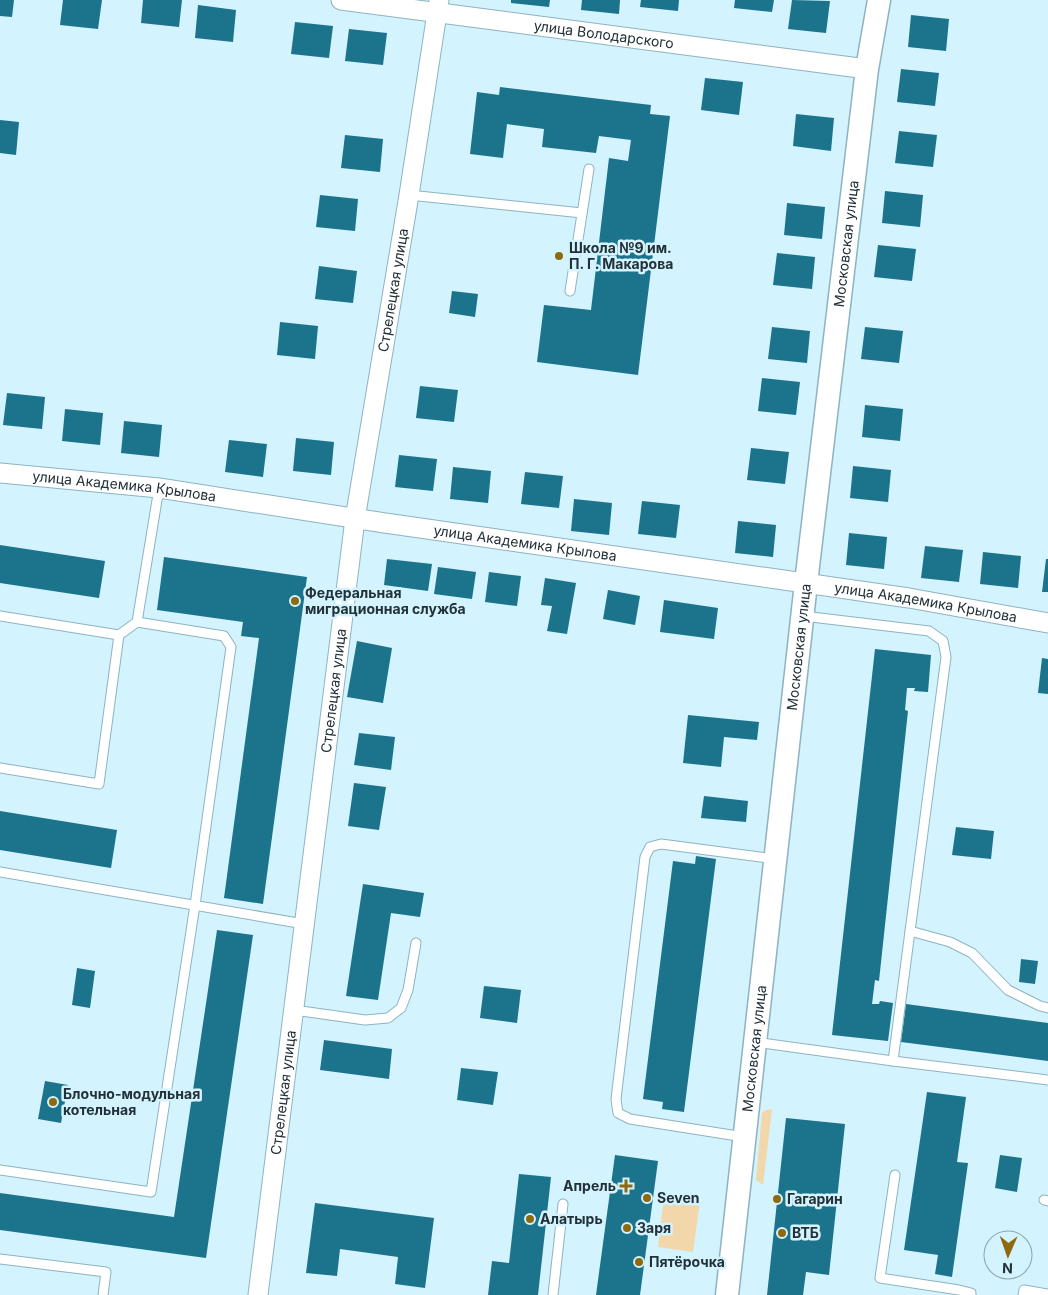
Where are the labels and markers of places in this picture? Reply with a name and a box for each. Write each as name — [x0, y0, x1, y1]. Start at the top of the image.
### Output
place label: Школа №9 им. П. Г. Макарова — [569, 239, 673, 272]
marker: Школа №9 им. П. Г. Макарова — [553, 250, 565, 262]
place label: Федеральная миграционная служба — [305, 584, 466, 617]
marker: Федеральная миграционная служба — [289, 595, 301, 607]
place label: Блочно-модульная котельная — [63, 1085, 200, 1118]
marker: Блочно-модульная котельная — [47, 1096, 59, 1108]
place label: Апрель — [563, 1177, 616, 1194]
marker: Апрель — [620, 1180, 632, 1192]
place label: Seven — [657, 1189, 699, 1206]
place label: Гагарин — [787, 1190, 843, 1207]
marker: Seven — [641, 1192, 653, 1204]
marker: Гагарин — [771, 1193, 783, 1205]
place label: Алатырь — [540, 1210, 603, 1227]
marker: Алатырь — [524, 1213, 536, 1225]
place label: Заря — [637, 1219, 671, 1236]
marker: Заря — [621, 1222, 633, 1234]
place label: ВТБ — [792, 1224, 819, 1241]
marker: ВТБ — [776, 1227, 788, 1239]
place label: Пятёрочка — [649, 1253, 725, 1270]
marker: Пятёрочка — [633, 1256, 645, 1268]

